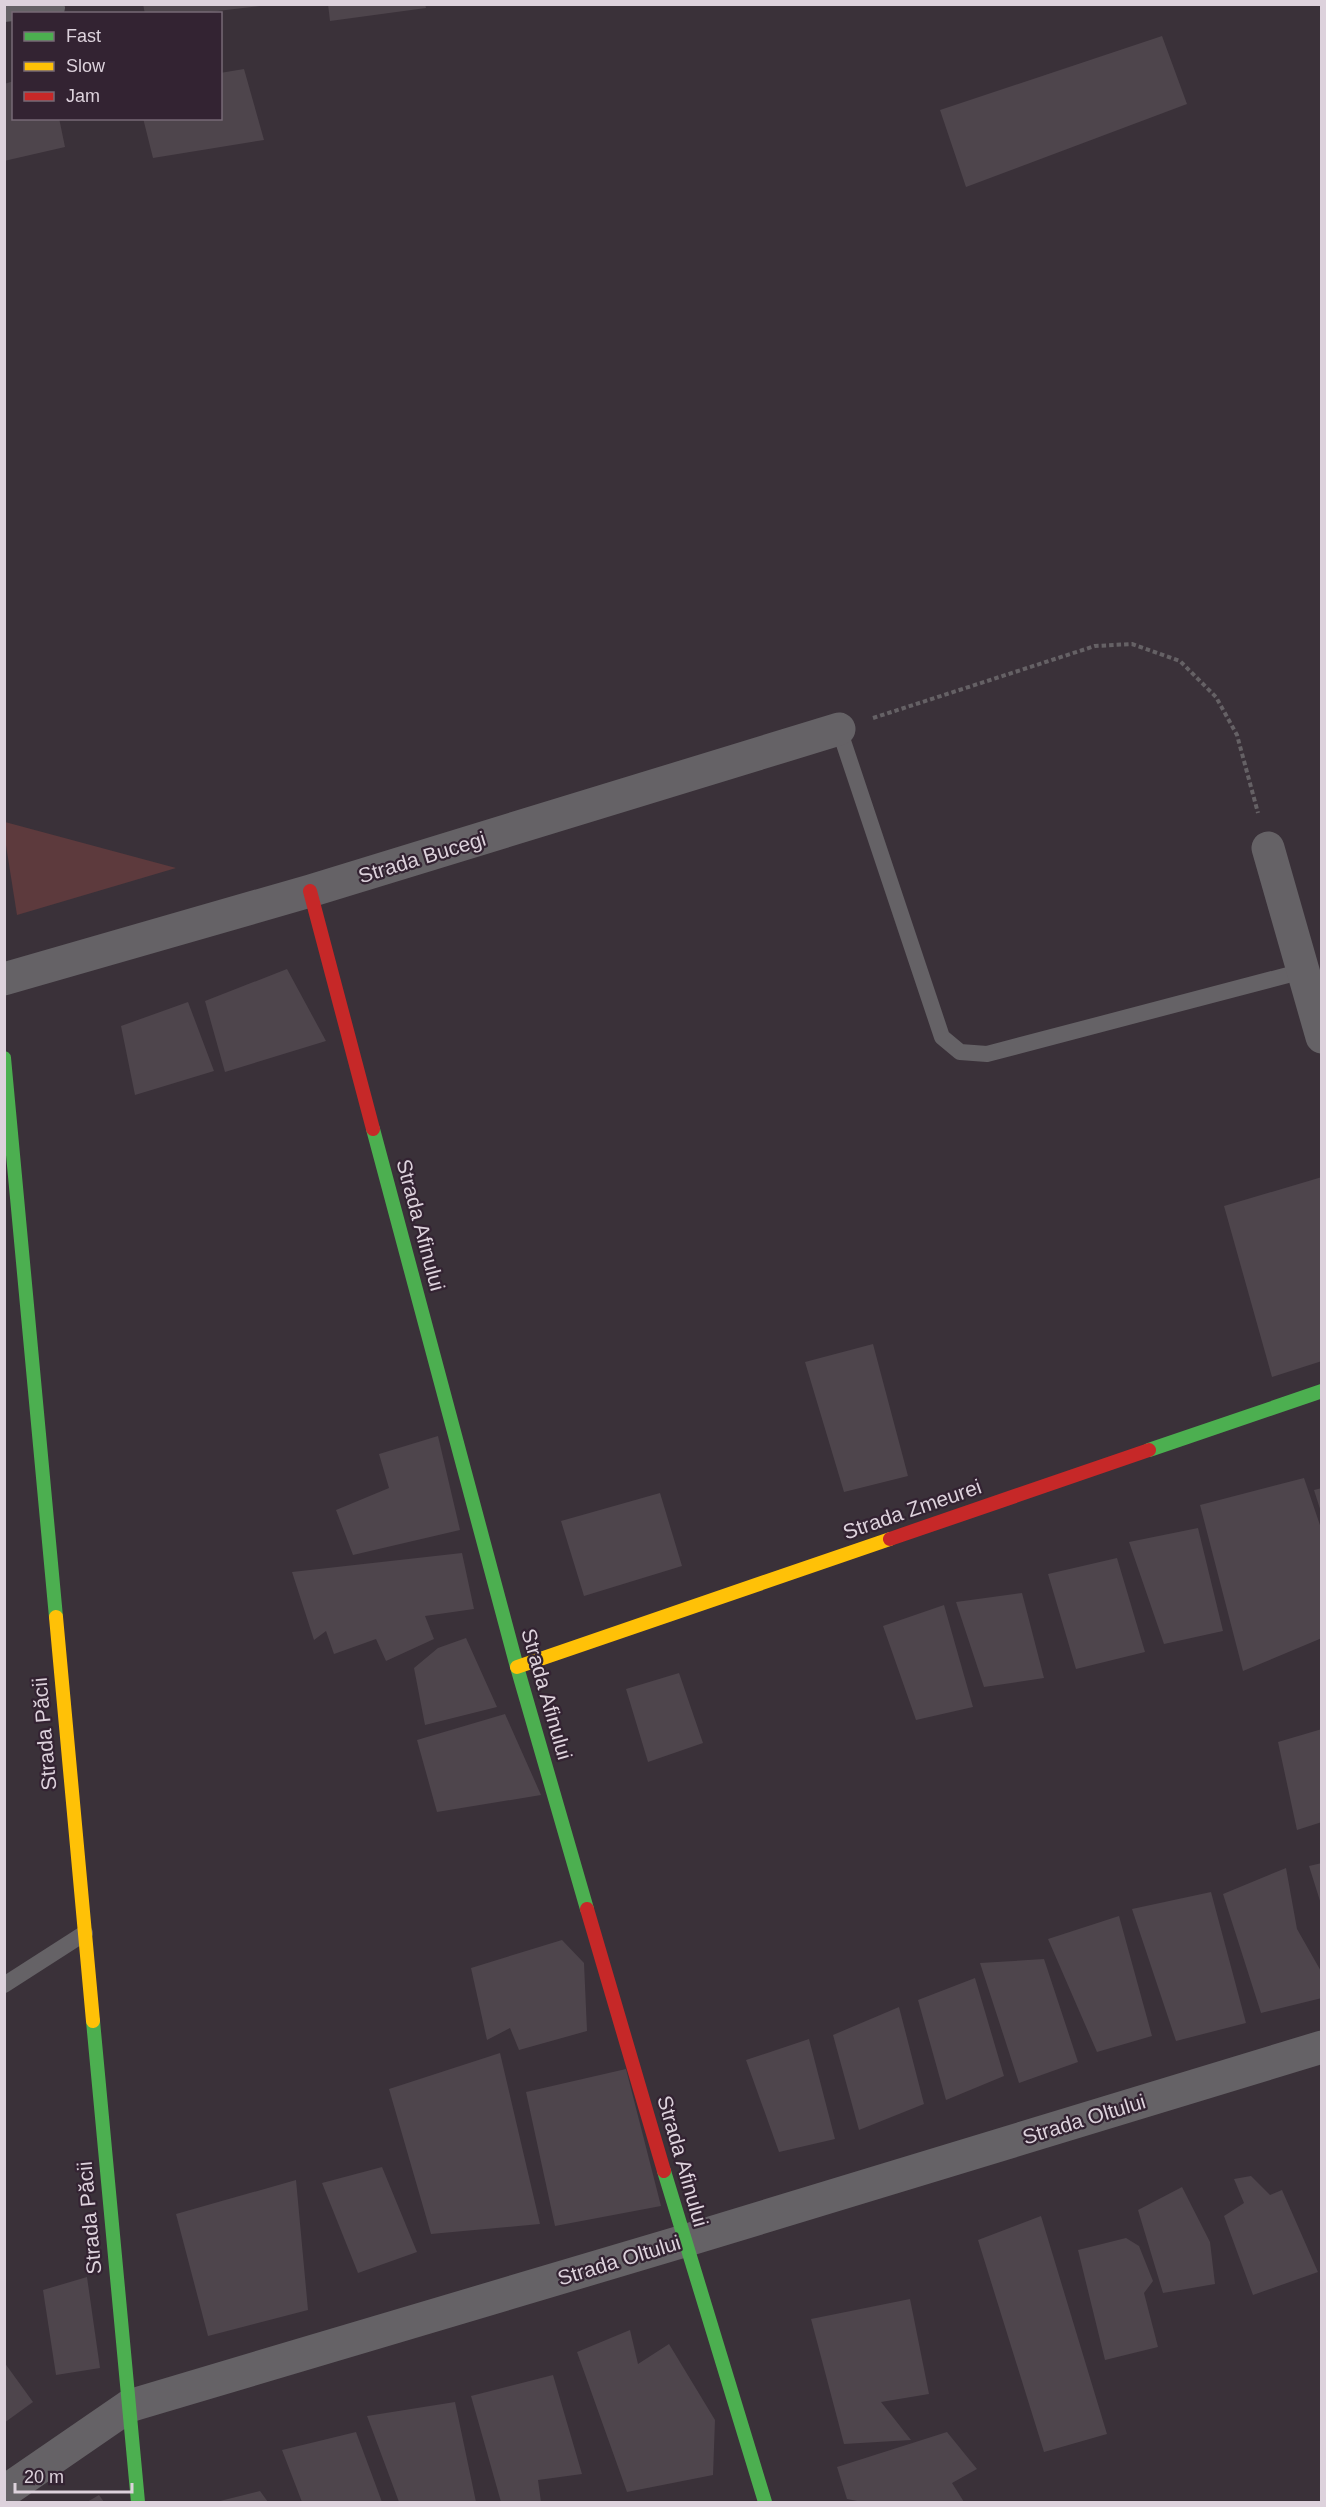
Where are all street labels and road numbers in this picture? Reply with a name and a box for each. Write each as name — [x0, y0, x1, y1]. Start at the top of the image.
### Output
street label: Strada Bucegi — [356, 827, 488, 887]
street label: Strada Afinului — [392, 1157, 450, 1293]
street label: Strada Zmeurei — [840, 1475, 984, 1543]
street label: Strada Afinului — [517, 1626, 577, 1762]
street label: Strada Păcii — [28, 1677, 60, 1791]
street label: Strada Oltului — [1020, 2089, 1148, 2149]
street label: Strada Afinului — [653, 2093, 713, 2229]
street label: Strada Păcii — [73, 2161, 105, 2275]
street label: Strada Oltului — [555, 2230, 683, 2290]

